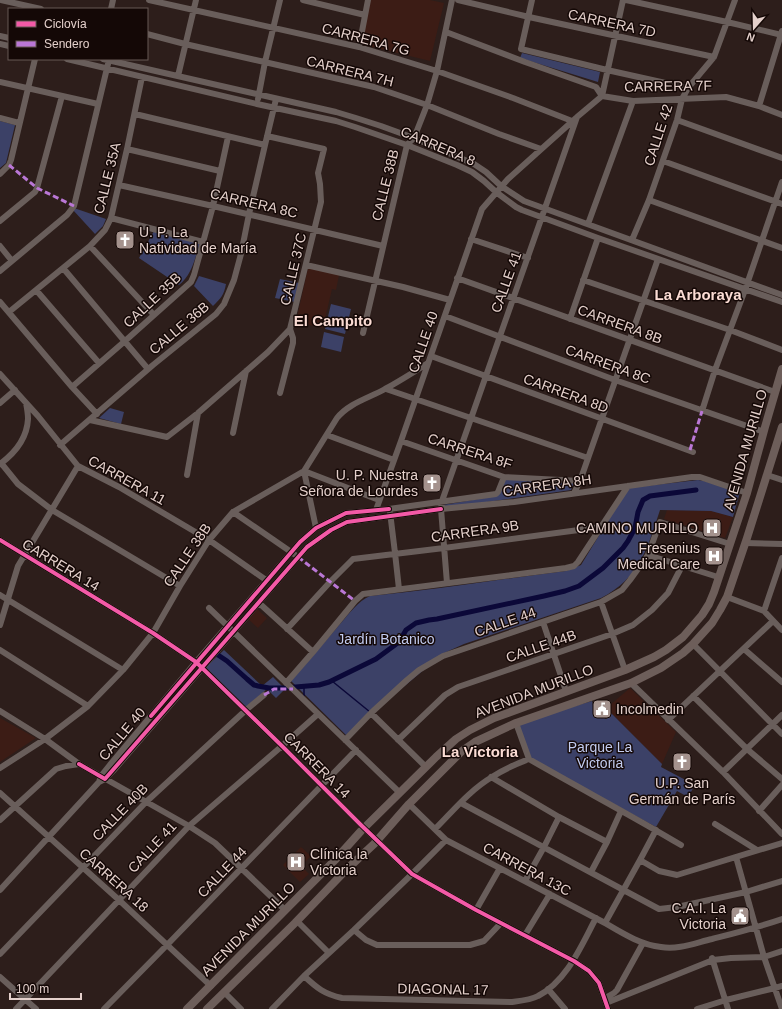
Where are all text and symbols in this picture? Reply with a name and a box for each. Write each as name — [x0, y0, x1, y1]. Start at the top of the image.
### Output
street label: CARRERA 7D — [567, 6, 657, 40]
legend — [8, 8, 148, 60]
north arrow — [734, 8, 774, 48]
text: Ciclovía — [44, 17, 87, 31]
street label: CARRERA 7G — [320, 20, 412, 58]
text: N — [745, 30, 756, 44]
text: Sendero — [44, 37, 90, 51]
street label: CARRERA 7H — [305, 52, 395, 90]
street label: CARRERA 7F — [624, 77, 712, 95]
street label: CALLE 42 — [641, 102, 676, 168]
street label: CARRERA 8 — [398, 123, 478, 169]
street label: CALLE 35A — [90, 140, 124, 215]
street label: CALLE 38B — [368, 148, 402, 222]
street label: CARRERA 8C — [209, 185, 299, 221]
place label: U. P. La Natividad de María — [139, 224, 257, 256]
church icon: U. P. La Natividad de María — [114, 229, 136, 251]
street label: CALLE 37C — [277, 231, 309, 307]
street label: CALLE 41 — [488, 249, 525, 315]
street label: CALLE 35B — [120, 269, 184, 331]
district label: La Arboraya — [655, 286, 742, 303]
street label: CALLE 36B — [146, 298, 212, 358]
street label: CARRERA 8B — [576, 301, 664, 347]
street label: CALLE 40 — [405, 309, 441, 375]
district label: El Campito — [294, 312, 372, 329]
street label: CARRERA 8C — [563, 341, 653, 387]
street label: CARRERA 8D — [521, 370, 611, 416]
street label: AVENIDA MURILLO — [720, 387, 770, 513]
street label: CARRERA 8F — [426, 430, 514, 472]
street label: CARRERA 11 — [85, 452, 169, 508]
place label: U. P. Nuestra Señora de Lourdes — [299, 467, 418, 499]
street label: CARRERA 8H — [502, 471, 592, 499]
church icon: U. P. Nuestra Señora de Lourdes — [421, 472, 443, 494]
street label: CARRERA 9B — [430, 517, 520, 545]
hospital icon: CAMINO MURILLO — [701, 517, 723, 539]
street label: CALLE 38B — [160, 520, 214, 590]
place label: CAMINO MURILLO — [576, 520, 698, 536]
street label: CARRERA 14 — [20, 536, 103, 594]
place label: Fresenius Medical Care — [618, 540, 700, 572]
hospital icon: Fresenius Medical Care — [703, 545, 725, 567]
street label: CALLE 44 — [472, 604, 538, 640]
street label: CALLE 44B — [504, 627, 578, 665]
park label: Jardín Botanico — [337, 631, 435, 647]
street label: AVENIDA MURILLO — [472, 661, 596, 721]
public building icon: Incolmedin — [591, 698, 613, 720]
place label: Incolmedin — [616, 701, 684, 717]
street label: CALLE 40 — [95, 704, 149, 764]
street label: CARRERA 14 — [281, 729, 354, 802]
park label: Parque La Victoria — [568, 739, 633, 771]
district label: La Victoria — [442, 743, 519, 760]
church icon: U.P. San Germán de París — [671, 751, 693, 773]
place label: U.P. San Germán de París — [629, 775, 735, 807]
street label: CALLE 40B — [89, 780, 151, 844]
street label: CALLE 41 — [124, 818, 180, 876]
street label: CARRERA 13C — [480, 839, 574, 899]
street label: CALLE 44 — [194, 843, 250, 901]
street label: CARRERA 18 — [76, 845, 152, 915]
place label: Clínica la Victoria — [310, 846, 368, 878]
hospital icon: Clínica la Victoria — [285, 851, 307, 873]
street label: AVENIDA MURILLO — [198, 879, 298, 979]
place label: C.A.I. La Victoria — [672, 900, 726, 932]
public building icon: C.A.I. La Victoria — [729, 905, 751, 927]
scale bar — [10, 975, 81, 1001]
street label: DIAGONAL 17 — [397, 980, 489, 998]
text: 100 m — [16, 982, 49, 996]

